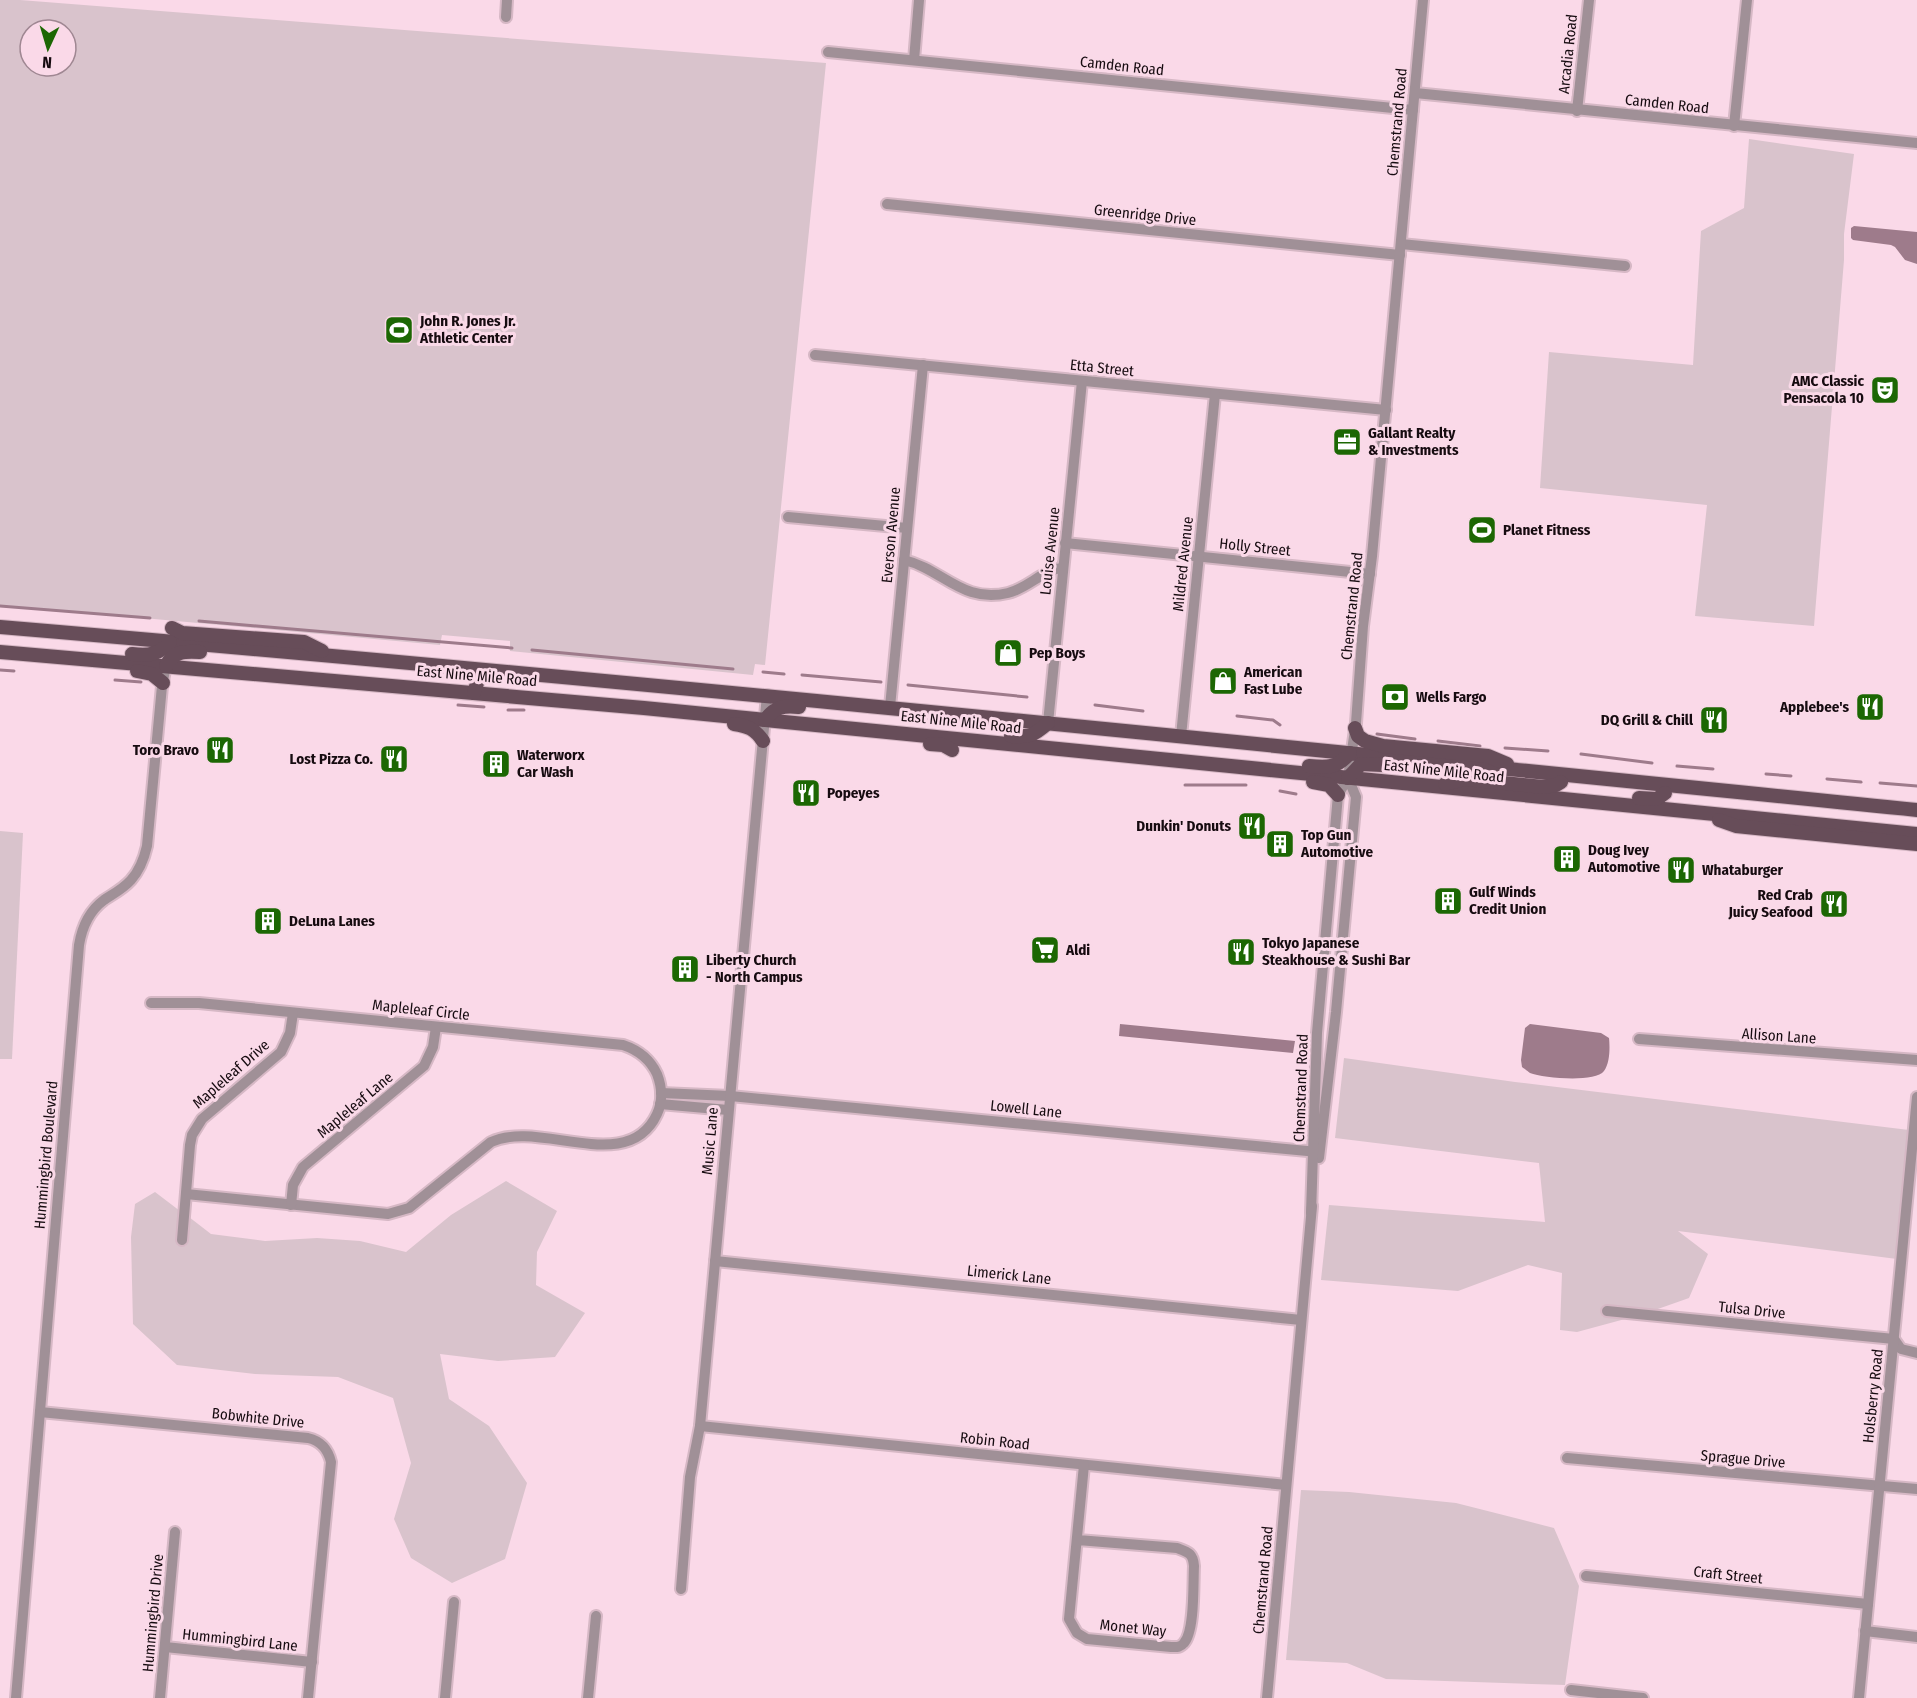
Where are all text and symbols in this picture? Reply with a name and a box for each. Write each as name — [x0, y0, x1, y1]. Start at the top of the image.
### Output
street label: Arcadia Road — [1555, 13, 1581, 95]
north arrow — [18, 18, 78, 78]
text: N — [42, 53, 52, 72]
street label: Camden Road — [1079, 53, 1165, 79]
street label: Chemstrand Road — [1383, 67, 1411, 177]
street label: Camden Road — [1624, 91, 1710, 117]
street label: Greenridge Drive — [1093, 201, 1197, 229]
place label: John R. Jones Jr. Athletic Center — [419, 312, 516, 347]
sports icon: John R. Jones Jr. Athletic Center — [383, 314, 415, 346]
street label: Etta Street — [1069, 356, 1135, 380]
place label: AMC Classic Pensacola 10 — [1783, 372, 1864, 407]
theatre icon: AMC Classic Pensacola 10 — [1869, 374, 1901, 406]
place label: Gallant Realty & Investments — [1368, 424, 1459, 459]
office icon: Gallant Realty & Investments — [1331, 426, 1363, 458]
street label: Everson Avenue — [878, 486, 904, 584]
street label: Louise Avenue — [1036, 506, 1064, 596]
sports icon: Planet Fitness — [1466, 514, 1498, 546]
street label: Mildred Avenue — [1169, 516, 1197, 612]
place label: Planet Fitness — [1503, 521, 1591, 539]
street label: Holly Street — [1218, 534, 1292, 560]
street label: Chemstrand Road — [1337, 551, 1367, 661]
shop icon: Pep Boys — [992, 637, 1024, 669]
place label: Pep Boys — [1029, 644, 1086, 662]
street label: East Nine Mile Road — [416, 662, 538, 690]
place label: American Fast Lube — [1243, 663, 1303, 698]
shop icon: American Fast Lube — [1207, 665, 1239, 697]
bank icon: Wells Fargo — [1379, 681, 1411, 713]
place label: Wells Fargo — [1416, 688, 1487, 706]
restaurant icon: Applebee's — [1854, 691, 1886, 723]
place label: Applebee's — [1779, 698, 1849, 716]
restaurant icon: DQ Grill & Chill — [1698, 704, 1730, 736]
street label: East Nine Mile Road — [900, 707, 1022, 737]
place label: DQ Grill & Chill — [1601, 711, 1694, 729]
restaurant icon: Toro Bravo — [204, 734, 236, 766]
place label: Toro Bravo — [133, 741, 199, 759]
restaurant icon: Lost Pizza Co. — [378, 743, 410, 775]
place label: Waterworx Car Wash — [517, 746, 585, 781]
building icon: Waterworx Car Wash — [480, 748, 512, 780]
place label: Lost Pizza Co. — [289, 750, 374, 768]
street label: East Nine Mile Road — [1383, 756, 1505, 786]
restaurant icon: Popeyes — [790, 777, 822, 809]
place label: Popeyes — [827, 784, 880, 802]
restaurant icon: Dunkin' Donuts — [1236, 810, 1268, 842]
place label: Dunkin' Donuts — [1136, 817, 1231, 835]
place label: Top Gun Automotive — [1300, 826, 1374, 861]
building icon: Top Gun Automotive — [1264, 828, 1296, 860]
place label: Doug Ivey Automotive — [1587, 841, 1661, 876]
building icon: Doug Ivey Automotive — [1551, 843, 1583, 875]
restaurant icon: Whataburger — [1665, 854, 1697, 886]
place label: Whataburger — [1702, 861, 1783, 879]
place label: Gulf Winds Credit Union — [1469, 883, 1546, 918]
building icon: Gulf Winds Credit Union — [1432, 885, 1464, 917]
place label: Red Crab Juicy Seafood — [1727, 886, 1813, 921]
restaurant icon: Red Crab Juicy Seafood — [1818, 888, 1850, 920]
building icon: DeLuna Lanes — [252, 905, 284, 937]
place label: DeLuna Lanes — [289, 912, 375, 930]
supermarket icon: Aldi — [1029, 934, 1061, 966]
place label: Tokyo Japanese Steakhouse & Sushi Bar — [1262, 934, 1411, 969]
restaurant icon: Tokyo Japanese Steakhouse & Sushi Bar — [1225, 936, 1257, 968]
place label: Aldi — [1065, 941, 1090, 959]
place label: Liberty Church - North Campus — [706, 951, 803, 986]
building icon: Liberty Church - North Campus — [669, 953, 701, 985]
street label: Mapleleaf Circle — [371, 996, 471, 1024]
street label: Allison Lane — [1741, 1024, 1817, 1048]
street label: Chemstrand Road — [1290, 1034, 1312, 1142]
street label: Mapleleaf Drive — [189, 1036, 273, 1112]
street label: Mapleleaf Lane — [314, 1068, 396, 1142]
street label: Hummingbird Boulevard — [31, 1080, 61, 1230]
street label: Lowell Lane — [989, 1096, 1063, 1122]
street label: Music Lane — [698, 1106, 722, 1176]
street label: Limerick Lane — [966, 1262, 1052, 1288]
street label: Tulsa Drive — [1718, 1298, 1786, 1322]
street label: Holsberry Road — [1859, 1348, 1887, 1444]
street label: Bobwhite Drive — [211, 1404, 305, 1432]
street label: Robin Road — [959, 1428, 1031, 1454]
street label: Sprague Drive — [1700, 1446, 1786, 1472]
street label: Chemstrand Road — [1249, 1525, 1277, 1635]
street label: Hummingbird Drive — [139, 1553, 167, 1673]
street label: Craft Street — [1693, 1562, 1764, 1588]
street label: Monet Way — [1099, 1616, 1168, 1640]
street label: Hummingbird Lane — [181, 1625, 299, 1655]

